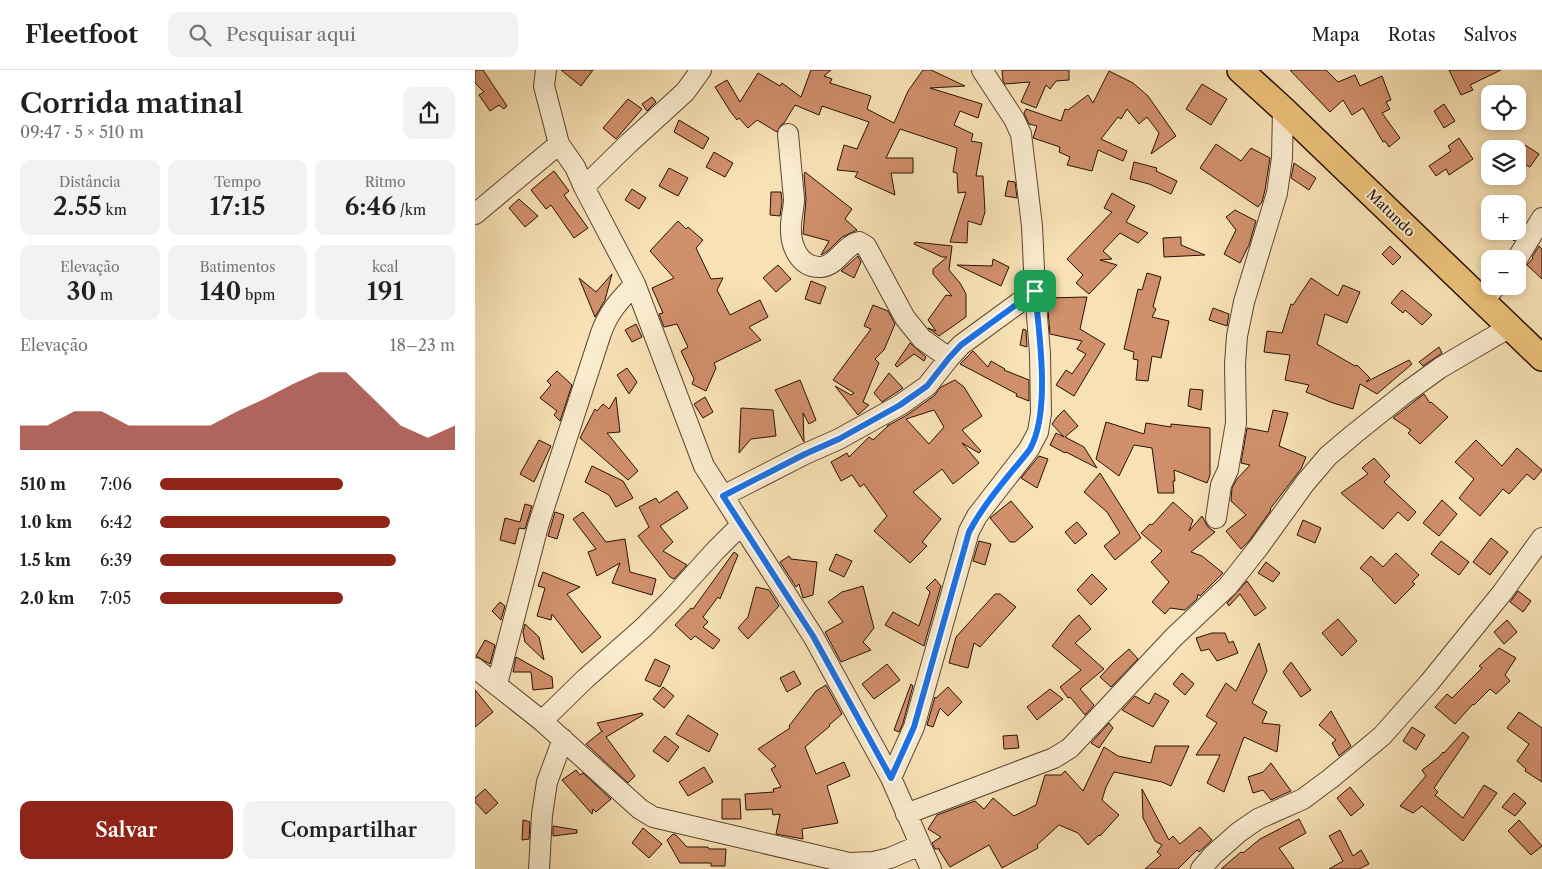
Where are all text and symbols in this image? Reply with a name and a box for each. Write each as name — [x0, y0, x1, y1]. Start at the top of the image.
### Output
search box — [168, 12, 518, 57]
text: Fleetfoot — [25, 20, 138, 49]
icon: search — [186, 21, 214, 49]
text: Pesquisar aqui — [226, 23, 356, 46]
text: Mapa — [1312, 24, 1360, 46]
text: Rotas — [1388, 24, 1436, 46]
text: Salvos — [1464, 24, 1517, 46]
map controls — [1481, 85, 1526, 295]
button: locate — [1481, 85, 1526, 130]
text: Corrida matinal — [20, 86, 243, 120]
button: share — [403, 87, 455, 139]
text: 09:47 · 5 × 510 m — [20, 122, 144, 142]
button: layers — [1481, 140, 1526, 185]
text: Distância — [59, 173, 121, 191]
text: Tempo — [214, 173, 261, 191]
text: Ritmo — [365, 173, 406, 191]
street label: Matundo — [1363, 185, 1419, 241]
text: 2.55 — [53, 191, 102, 222]
text: 17:15 — [210, 191, 265, 222]
text: 6:46 — [344, 191, 396, 222]
button: + — [1481, 195, 1526, 240]
text: km — [102, 201, 127, 219]
text: /km — [396, 201, 426, 219]
button: − — [1481, 250, 1526, 295]
text: Elevação — [60, 258, 120, 276]
text: Batimentos — [200, 258, 275, 276]
text: kcal — [372, 258, 398, 276]
pin — [1014, 270, 1056, 312]
text: 30 — [66, 276, 96, 307]
text: 140 — [200, 276, 241, 307]
text: 191 — [367, 276, 404, 307]
icon: arrive — [1021, 277, 1049, 305]
text: m — [96, 286, 113, 304]
text: bpm — [241, 286, 275, 304]
text: Elevação — [20, 335, 88, 355]
text: 18–23 m — [390, 335, 455, 355]
text: 510 m — [20, 474, 66, 494]
text: 7:06 — [100, 474, 132, 494]
text: 1.0 km — [20, 512, 72, 532]
text: 6:42 — [100, 512, 132, 532]
text: 1.5 km — [20, 550, 71, 570]
text: 6:39 — [100, 550, 132, 570]
text: 2.0 km — [20, 588, 74, 608]
text: 7:05 — [100, 588, 131, 608]
button: Salvar — [20, 801, 233, 859]
button: Compartilhar — [243, 801, 455, 859]

